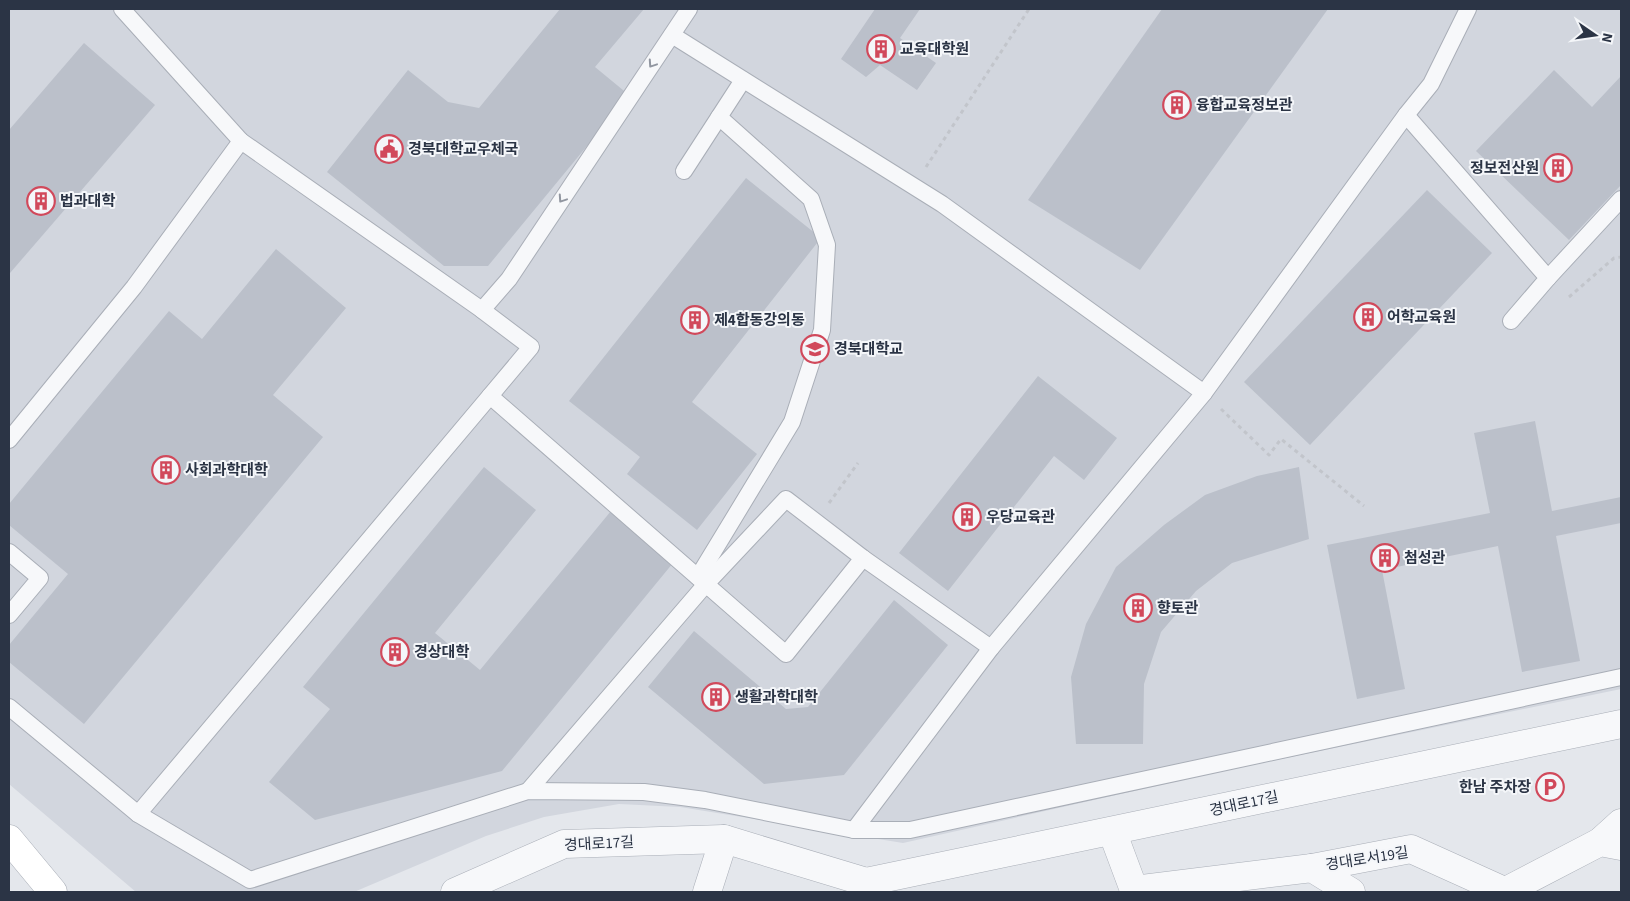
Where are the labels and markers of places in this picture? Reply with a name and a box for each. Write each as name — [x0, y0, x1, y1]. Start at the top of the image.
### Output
building icon: 교육대학원 — [866, 34, 896, 64]
place label: 교육대학원 — [900, 39, 969, 60]
building icon: 융합교육정보관 — [1162, 90, 1192, 120]
place label: 융합교육정보관 — [1196, 95, 1293, 116]
public building icon: 경북대학교우체국 — [374, 134, 404, 164]
place label: 경북대학교우체국 — [408, 139, 519, 160]
building icon: 정보전산원 — [1543, 153, 1573, 183]
place label: 정보전산원 — [1470, 158, 1539, 179]
building icon: 법과대학 — [26, 186, 56, 216]
place label: 법과대학 — [60, 191, 115, 212]
building icon: 어학교육원 — [1353, 302, 1383, 332]
building icon: 제4합동강의동 — [680, 305, 710, 335]
place label: 어학교육원 — [1387, 307, 1456, 328]
place label: 제4합동강의동 — [714, 310, 805, 331]
school or university icon: 경북대학교 — [800, 334, 830, 364]
place label: 경북대학교 — [834, 339, 903, 360]
building icon: 사회과학대학 — [151, 455, 181, 485]
place label: 사회과학대학 — [185, 460, 268, 481]
building icon: 우당교육관 — [952, 502, 982, 532]
place label: 우당교육관 — [986, 507, 1055, 528]
building icon: 첨성관 — [1370, 543, 1400, 573]
place label: 첨성관 — [1404, 548, 1446, 569]
building icon: 향토관 — [1123, 593, 1153, 623]
place label: 향토관 — [1157, 598, 1199, 619]
building icon: 경상대학 — [380, 637, 410, 667]
place label: 경상대학 — [414, 642, 469, 663]
building icon: 생활과학대학 — [701, 682, 731, 712]
place label: 생활과학대학 — [735, 687, 818, 708]
parking icon: 한남 주차장 — [1535, 772, 1565, 802]
place label: 한남 주차장 — [1459, 777, 1531, 798]

